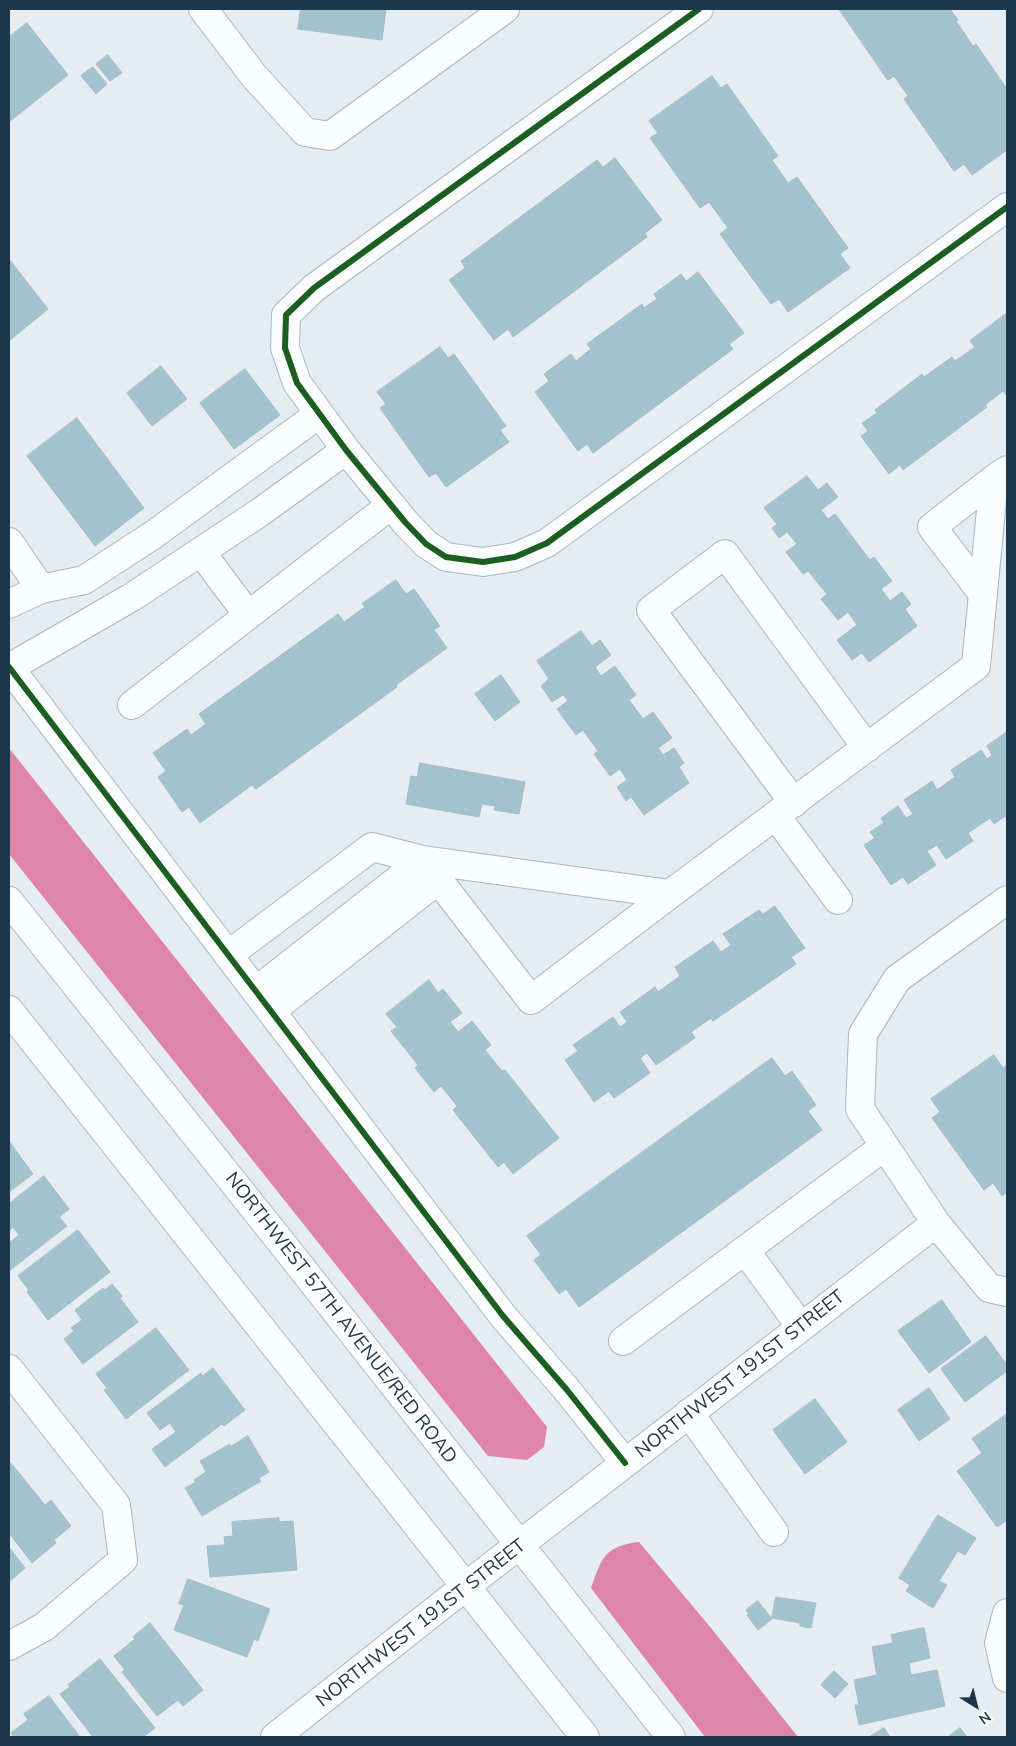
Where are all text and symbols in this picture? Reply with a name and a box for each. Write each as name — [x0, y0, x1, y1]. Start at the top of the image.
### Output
street label: NORTHWEST 57TH AVENUE/RED ROAD — [220, 1168, 462, 1468]
street label: NORTHWEST 191ST STREET — [631, 1285, 849, 1463]
street label: NORTHWEST 191ST STREET — [312, 1534, 530, 1712]
north arrow — [951, 1681, 1001, 1731]
text: N — [975, 1708, 994, 1729]

